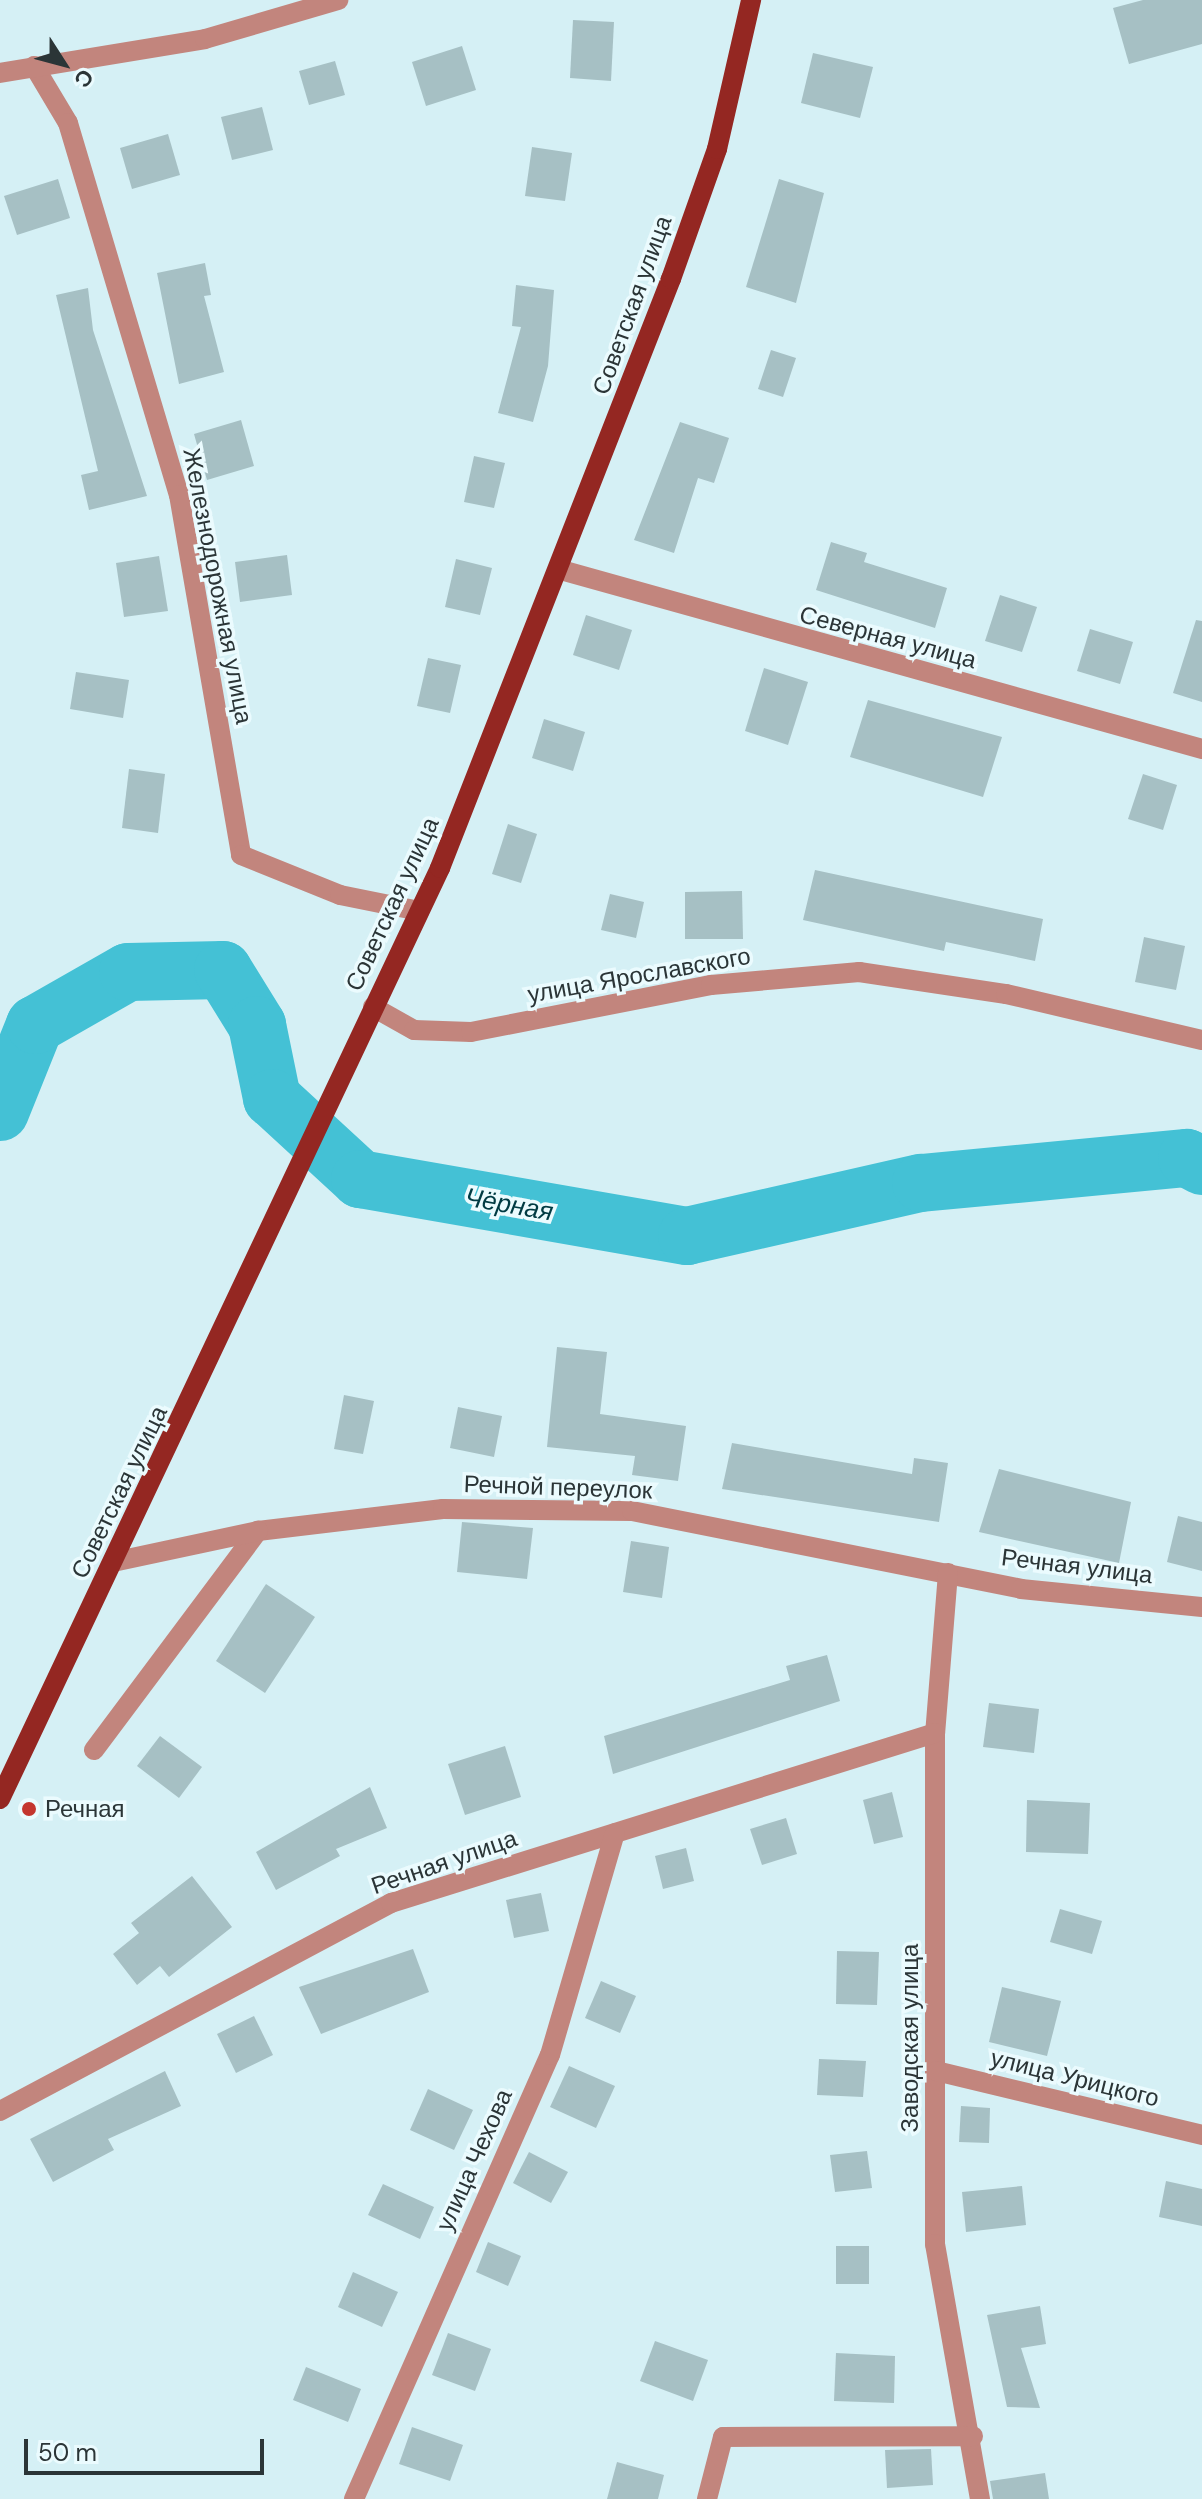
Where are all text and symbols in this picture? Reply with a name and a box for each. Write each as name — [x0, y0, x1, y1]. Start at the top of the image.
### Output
north arrow — [24, 24, 104, 104]
text: С — [67, 63, 100, 93]
street label: Советская улица — [586, 212, 678, 398]
street label: Железнодорожная улица — [177, 446, 259, 726]
street label: Северная улица — [796, 600, 980, 674]
street label: Советская улица — [339, 813, 445, 995]
street label: улица Ярославского — [525, 941, 753, 1009]
water label: Чёрная — [462, 1182, 556, 1228]
street label: Советская улица — [65, 1401, 173, 1583]
street label: Речной переулок — [463, 1469, 653, 1505]
street label: Речная улица — [1000, 1542, 1154, 1590]
place label: Речная — [45, 1795, 125, 1823]
marker: Речная — [20, 1800, 38, 1818]
street label: Речная улица — [367, 1824, 521, 1900]
street label: Заводская улица — [896, 1944, 924, 2132]
street label: улица Урицкого — [988, 2043, 1162, 2113]
street label: улица Чехова — [430, 2085, 518, 2235]
scale bar — [28, 2423, 268, 2473]
text: 50 m — [38, 2437, 97, 2468]

